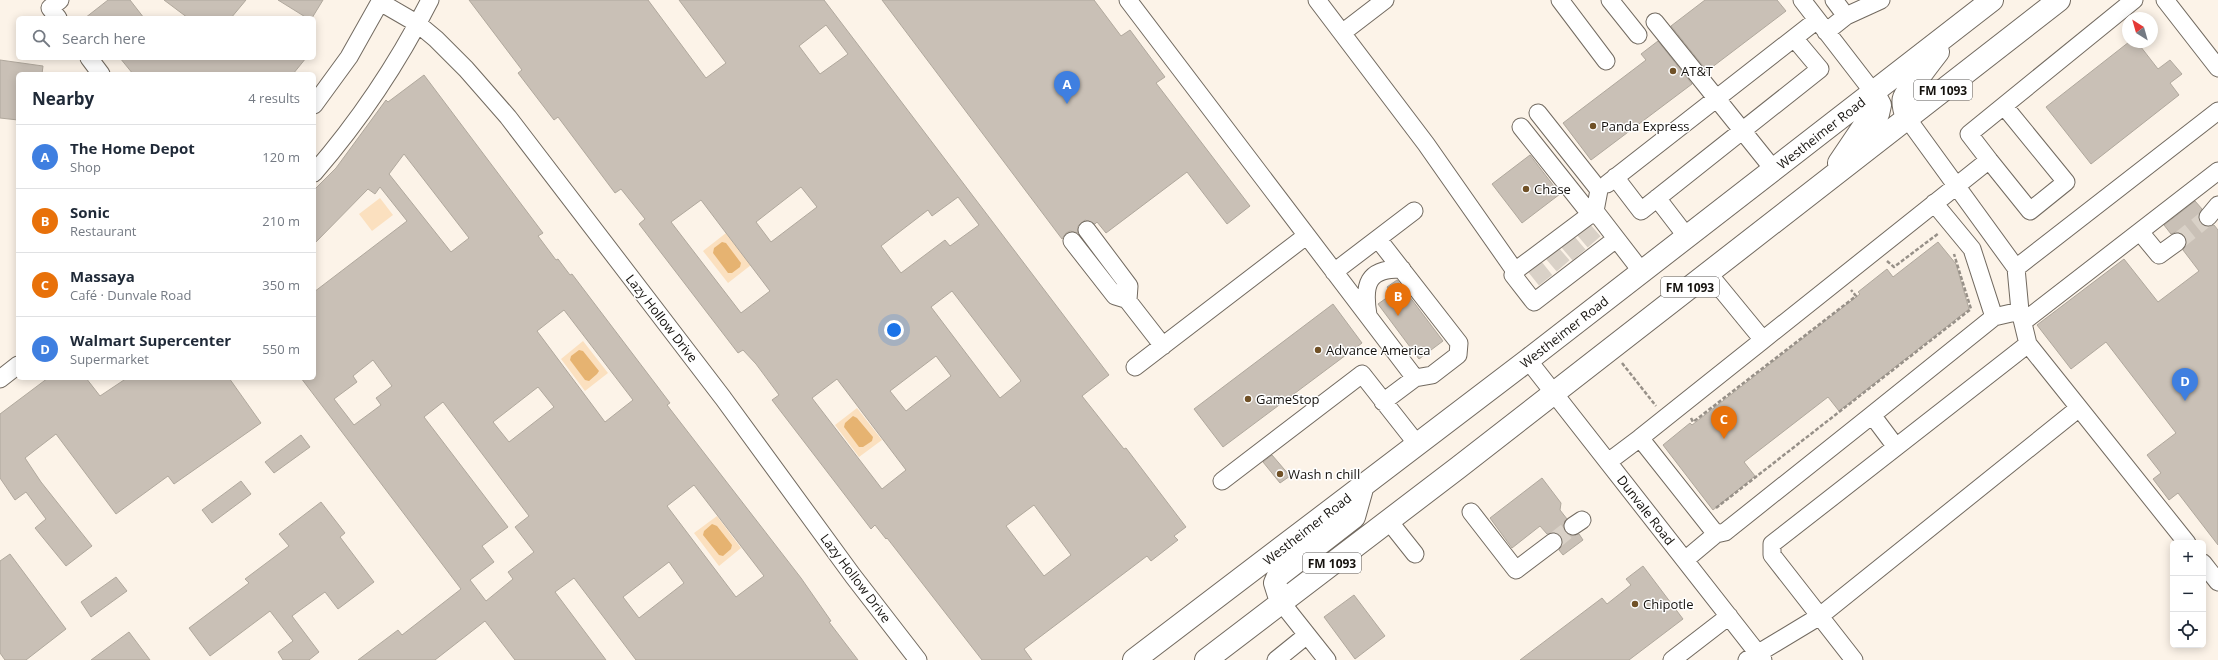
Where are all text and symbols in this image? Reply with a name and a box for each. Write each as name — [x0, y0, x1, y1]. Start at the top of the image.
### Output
north arrow — [2122, 12, 2158, 48]
search box — [16, 16, 316, 60]
icon: search — [30, 27, 52, 49]
text: Search here — [62, 28, 146, 48]
place label: AT&T — [1681, 62, 1714, 80]
marker: AT&T — [1668, 66, 1678, 76]
pin: A — [1054, 71, 1080, 104]
road number: FM 1093 — [1914, 80, 1972, 100]
text: Nearby — [32, 87, 94, 110]
text: 4 results — [248, 89, 300, 107]
street label: Westheimer Road — [1773, 93, 1869, 173]
place label: Panda Express — [1601, 117, 1690, 135]
marker: Panda Express — [1588, 121, 1598, 131]
text: The Home Depot — [70, 138, 195, 158]
text: A — [41, 148, 49, 166]
text: 120 m — [262, 148, 300, 166]
text: Shop — [70, 158, 101, 176]
place label: Chase — [1534, 180, 1571, 198]
marker: Chase — [1521, 184, 1531, 194]
text: Sonic — [70, 202, 110, 222]
text: B — [41, 212, 49, 230]
text: 210 m — [262, 212, 300, 230]
text: Restaurant — [70, 222, 137, 240]
text: Massaya — [70, 266, 135, 286]
street label: Lazy Hollow Drive — [622, 270, 702, 366]
text: C — [41, 276, 49, 294]
text: 350 m — [262, 276, 300, 294]
road number: FM 1093 — [1661, 277, 1719, 297]
pin: B — [1385, 283, 1411, 316]
text: Café · Dunvale Road — [70, 286, 191, 304]
street label: Westheimer Road — [1516, 292, 1612, 372]
your location — [884, 320, 904, 340]
text: Walmart Supercenter — [70, 330, 231, 350]
text: D — [40, 340, 50, 358]
text: 550 m — [262, 340, 300, 358]
place label: Advance America — [1326, 341, 1430, 359]
marker: Advance America — [1313, 345, 1323, 355]
text: Supermarket — [70, 350, 149, 368]
pin: D — [2172, 368, 2198, 401]
place label: GameStop — [1256, 390, 1320, 408]
marker: GameStop — [1243, 394, 1253, 404]
pin: C — [1711, 406, 1737, 439]
place label: Wash n chill — [1288, 465, 1360, 483]
marker: Wash n chill — [1275, 469, 1285, 479]
street label: Dunvale Road — [1613, 471, 1679, 549]
street label: Westheimer Road — [1259, 489, 1355, 569]
street label: Lazy Hollow Drive — [817, 530, 895, 626]
map controls — [2170, 540, 2206, 648]
button: + — [2170, 540, 2206, 576]
road number: FM 1093 — [1303, 553, 1361, 573]
button: − — [2170, 576, 2206, 612]
place label: Chipotle — [1643, 595, 1693, 613]
marker: Chipotle — [1630, 599, 1640, 609]
button: locate — [2170, 612, 2206, 648]

